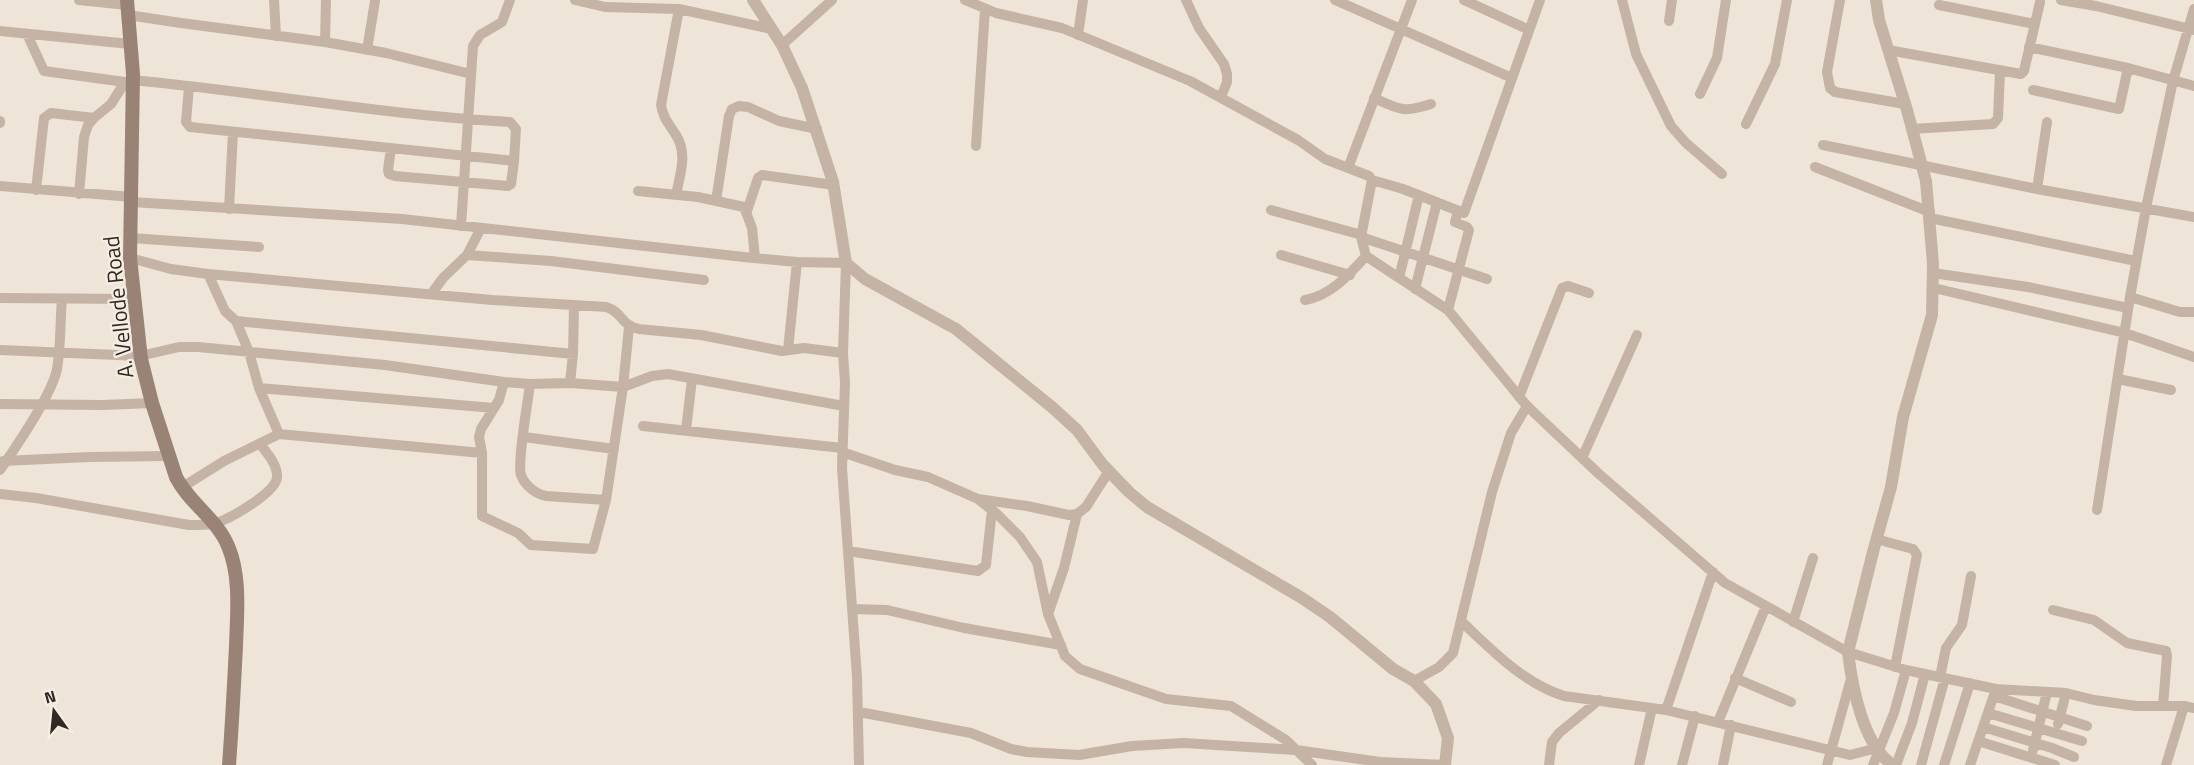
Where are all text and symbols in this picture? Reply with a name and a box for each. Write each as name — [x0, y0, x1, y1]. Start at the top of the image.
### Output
street label: A. Vellode Road — [94, 234, 142, 380]
north arrow — [24, 681, 84, 741]
text: N — [42, 683, 59, 710]

